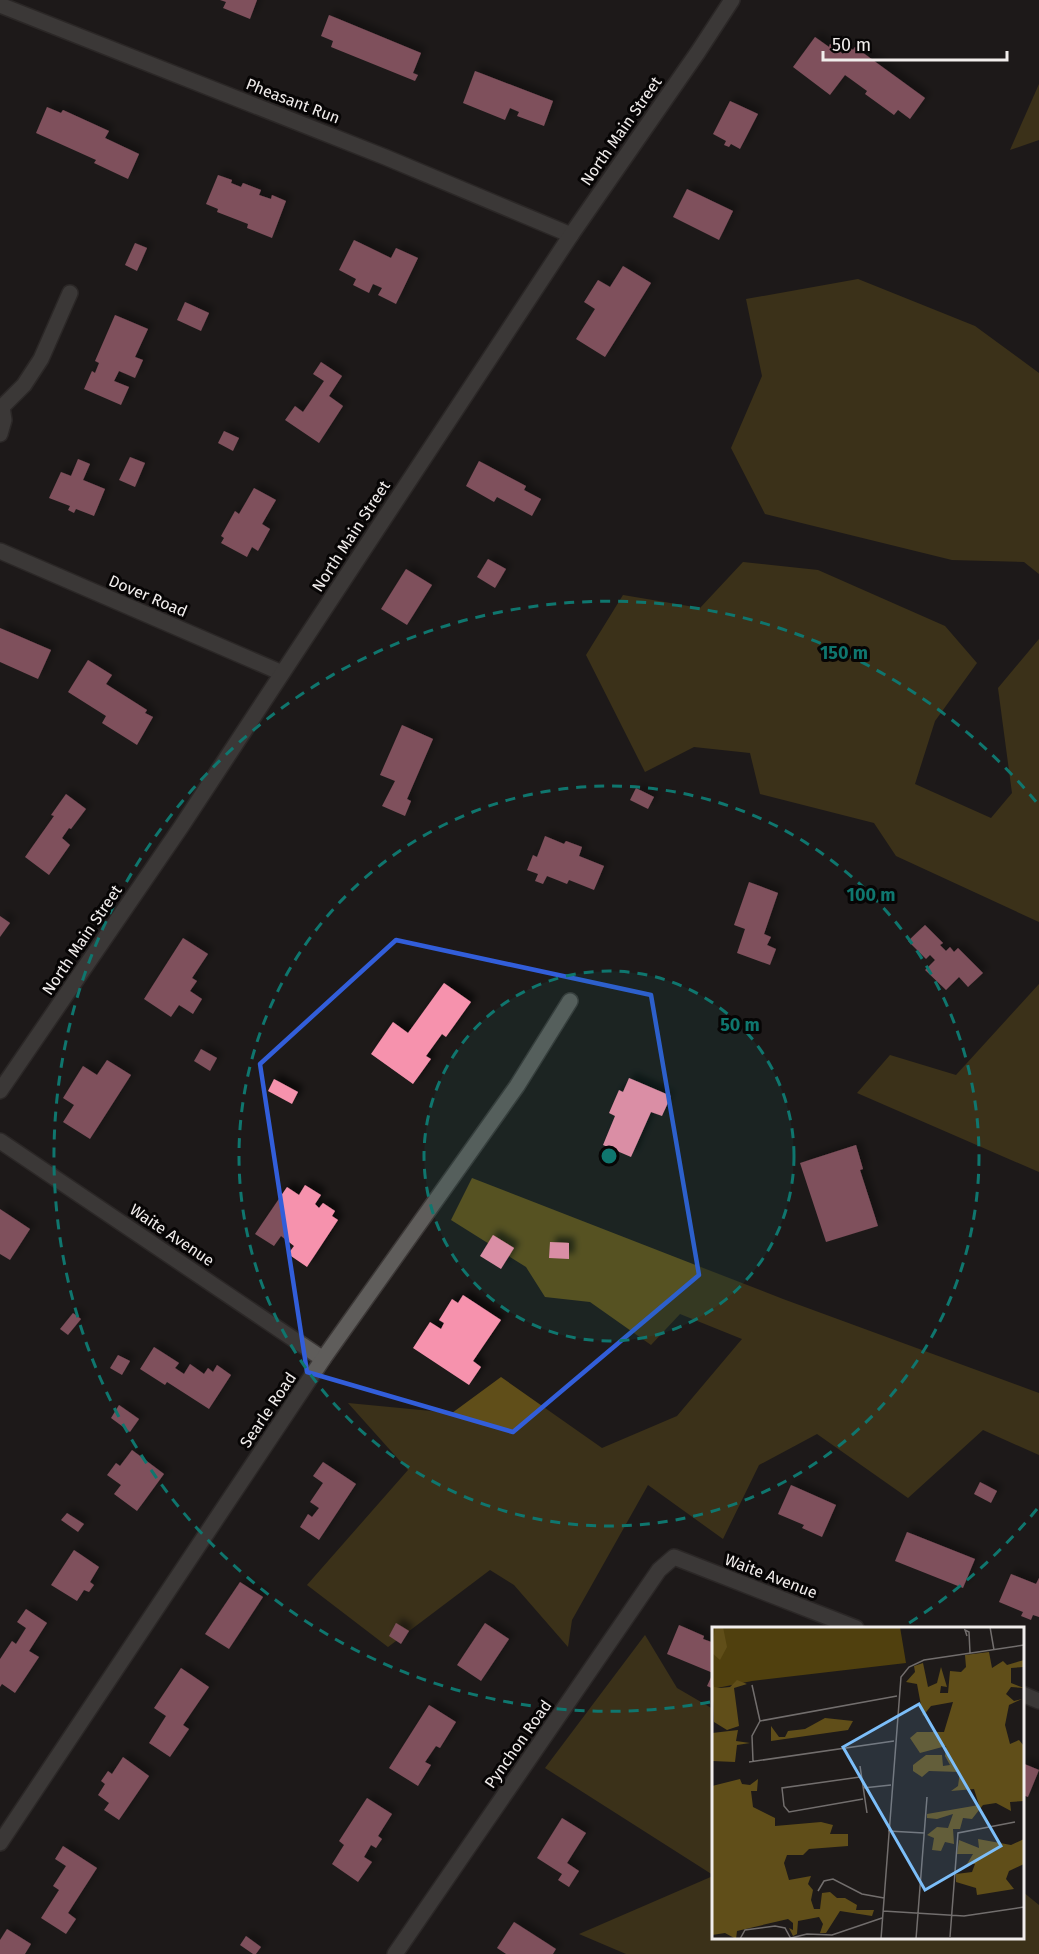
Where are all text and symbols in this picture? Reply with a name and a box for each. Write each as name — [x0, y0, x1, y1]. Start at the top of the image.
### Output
scale bar — [823, 24, 1008, 62]
text: 50 m — [832, 34, 871, 56]
street label: North Main Street — [576, 73, 666, 189]
street label: Pheasant Run — [243, 74, 343, 128]
street label: North Main Street — [308, 477, 394, 595]
street label: Dover Road — [106, 571, 190, 621]
text: 150 m — [820, 642, 868, 664]
street label: North Main Street — [38, 881, 126, 999]
text: 100 m — [847, 884, 895, 906]
text: 50 m — [720, 1014, 760, 1036]
centre of rings — [599, 1146, 619, 1166]
street label: Waite Avenue — [126, 1200, 218, 1270]
street label: Searle Road — [236, 1369, 300, 1451]
street label: Waite Avenue — [722, 1550, 820, 1602]
inset map — [712, 1627, 1024, 1939]
street label: Pynchon Road — [481, 1696, 555, 1792]

